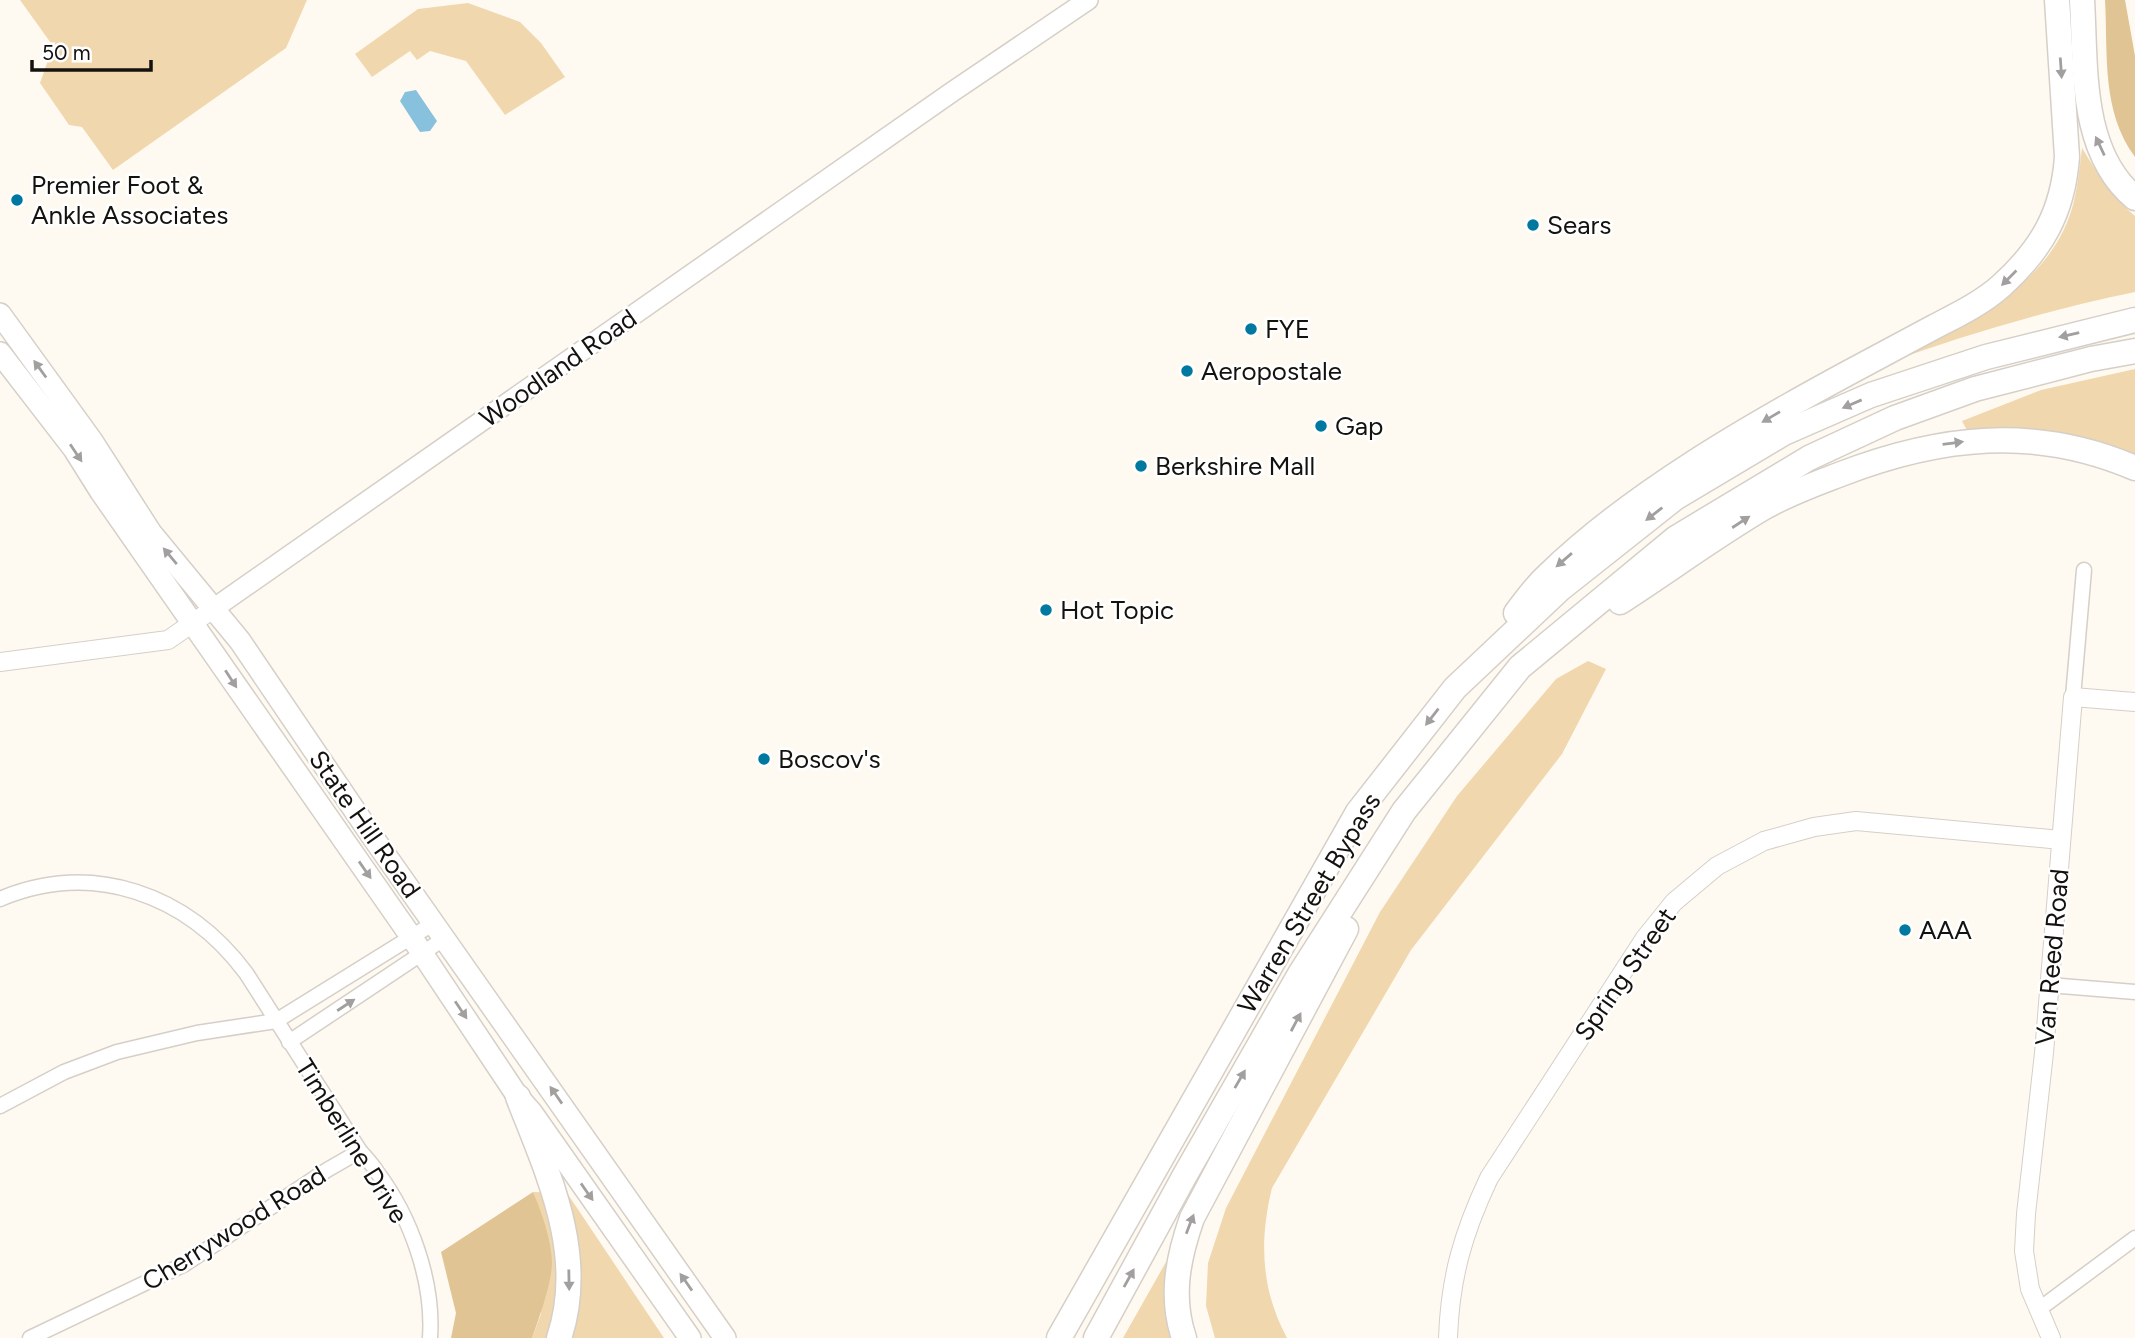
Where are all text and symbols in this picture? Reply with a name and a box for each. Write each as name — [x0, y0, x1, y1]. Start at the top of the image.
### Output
scale bar — [32, 28, 150, 72]
text: 50 m — [42, 40, 91, 65]
one-way arrow — [2056, 57, 2067, 79]
one-way arrow — [2094, 136, 2105, 157]
place label: Premier Foot & Ankle Associates — [31, 169, 228, 231]
marker: Premier Foot & Ankle Associates — [9, 192, 25, 208]
place label: Sears — [1547, 209, 1611, 241]
marker: Sears — [1525, 217, 1541, 233]
one-way arrow — [2001, 270, 2018, 286]
street label: Woodland Road — [473, 302, 643, 434]
place label: FYE — [1265, 313, 1310, 345]
marker: FYE — [1243, 321, 1259, 337]
one-way arrow — [2057, 330, 2079, 341]
place label: Aeropostale — [1201, 355, 1342, 387]
one-way arrow — [33, 360, 47, 378]
marker: Aeropostale — [1179, 363, 1195, 379]
one-way arrow — [1842, 398, 1862, 410]
place label: Gap — [1335, 410, 1383, 442]
one-way arrow — [1761, 411, 1780, 423]
marker: Gap — [1313, 418, 1329, 434]
one-way arrow — [1942, 437, 1964, 448]
one-way arrow — [69, 444, 83, 462]
place label: Berkshire Mall — [1155, 450, 1315, 482]
marker: Berkshire Mall — [1133, 458, 1149, 474]
one-way arrow — [1645, 507, 1663, 521]
one-way arrow — [1732, 516, 1751, 529]
one-way arrow — [162, 547, 178, 565]
one-way arrow — [1555, 553, 1573, 568]
place label: Hot Topic — [1060, 594, 1174, 626]
marker: Hot Topic — [1038, 602, 1054, 618]
one-way arrow — [224, 670, 238, 688]
one-way arrow — [1426, 708, 1440, 726]
place label: Boscov's — [778, 743, 881, 775]
street label: State Hill Road — [302, 744, 428, 904]
marker: Boscov's — [756, 751, 772, 767]
street label: Warren Street Bypass — [1231, 787, 1387, 1019]
one-way arrow — [358, 861, 372, 879]
street label: Van Reed Road — [2028, 867, 2076, 1047]
street label: Spring Street — [1567, 901, 1683, 1047]
place label: AAA — [1919, 914, 1972, 946]
marker: AAA — [1897, 922, 1913, 938]
one-way arrow — [336, 998, 356, 1011]
one-way arrow — [454, 1001, 468, 1019]
one-way arrow — [1290, 1013, 1302, 1032]
street label: Timberline Drive — [289, 1053, 415, 1229]
one-way arrow — [1234, 1070, 1246, 1089]
one-way arrow — [550, 1086, 563, 1105]
street label: Cherrywood Road — [136, 1159, 332, 1297]
one-way arrow — [580, 1183, 594, 1201]
one-way arrow — [1185, 1213, 1196, 1234]
one-way arrow — [1123, 1268, 1135, 1288]
one-way arrow — [564, 1269, 575, 1291]
one-way arrow — [679, 1273, 693, 1291]

